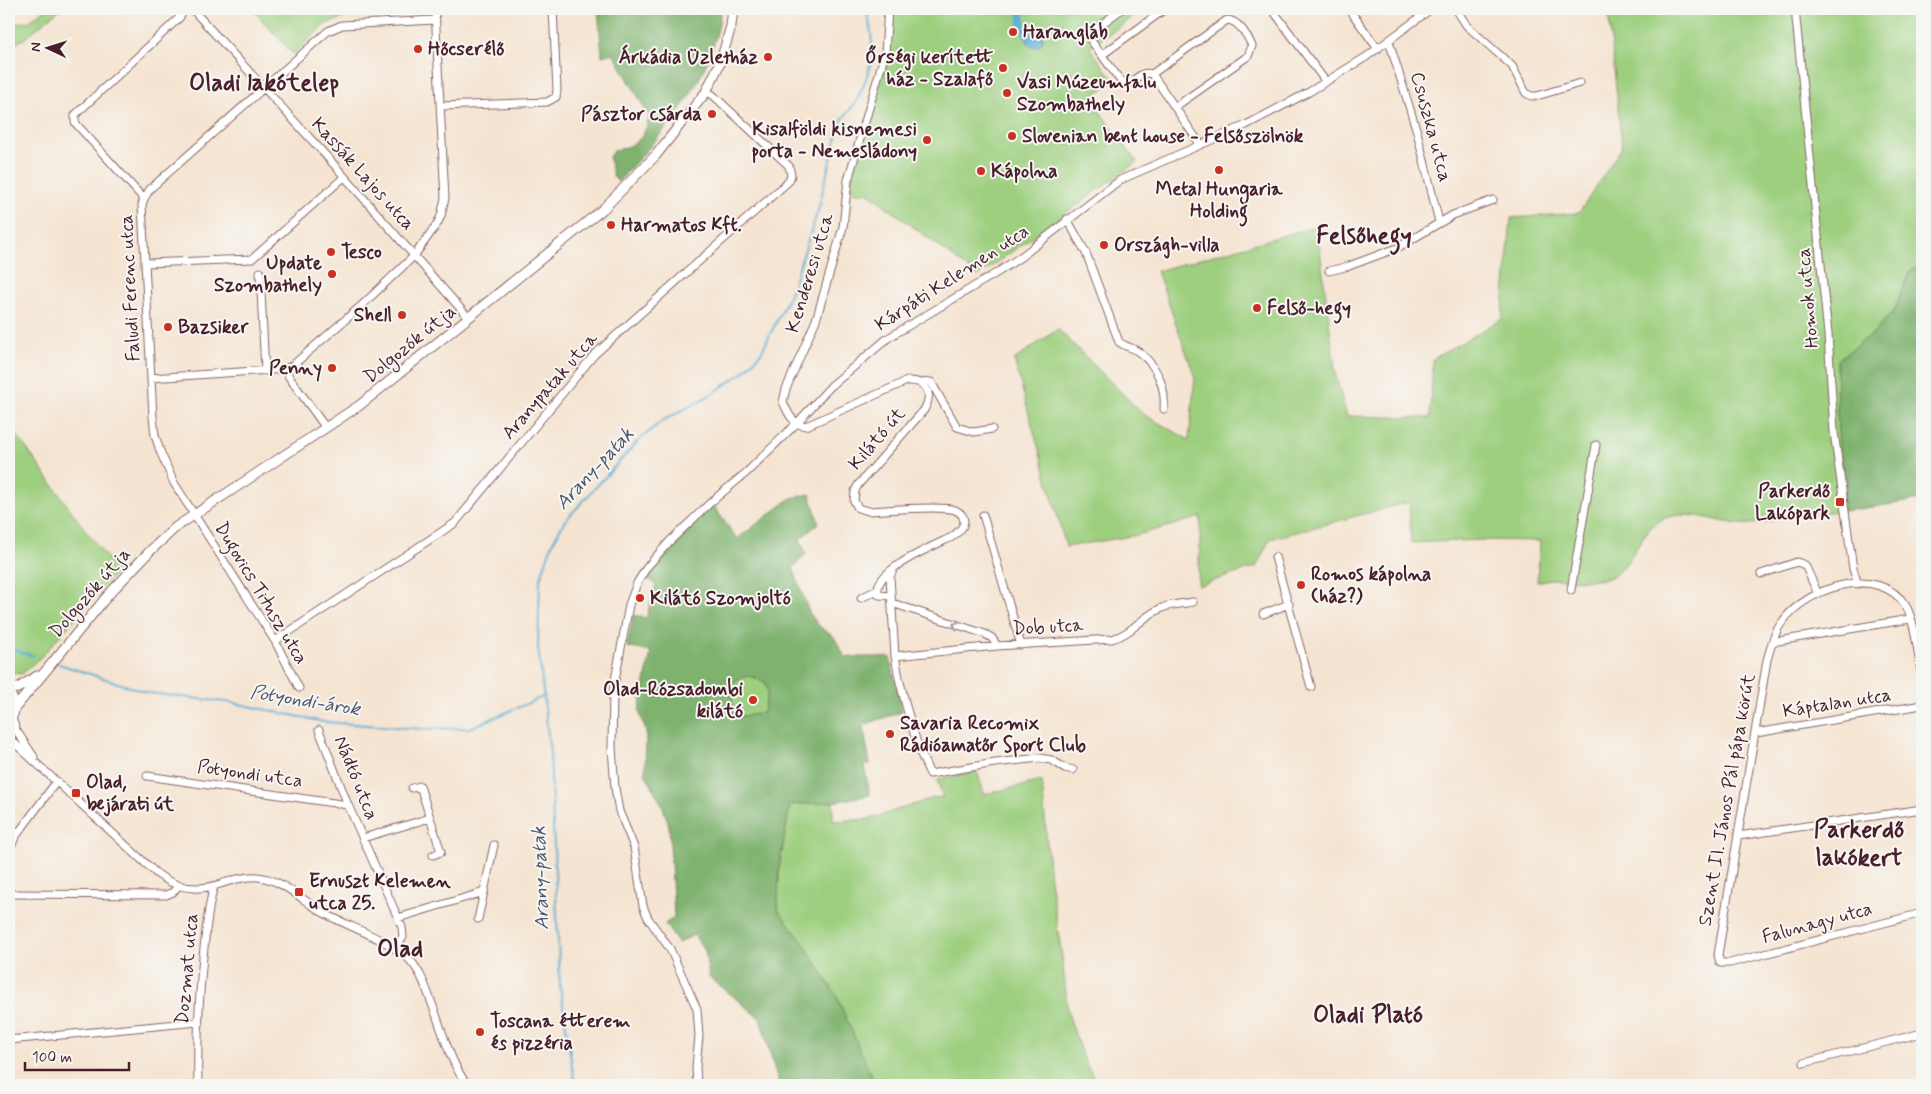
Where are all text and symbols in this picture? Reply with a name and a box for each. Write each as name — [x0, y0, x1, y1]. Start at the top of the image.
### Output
place label: Harangláb — [1023, 20, 1108, 46]
north arrow — [22, 22, 72, 72]
marker: Harangláb — [1007, 26, 1019, 38]
place label: Hőcserélő — [428, 37, 504, 62]
text: N — [27, 42, 45, 52]
marker: Hőcserélő — [412, 43, 424, 55]
place label: Árkádia Üzletház — [619, 44, 759, 70]
place label: Őrségi kerített ház - Szalafő — [865, 44, 993, 92]
marker: Árkádia Üzletház — [762, 51, 774, 63]
marker: Őrségi kerített ház - Szalafő — [997, 62, 1009, 74]
district label: Oladi lakótelep — [189, 68, 339, 99]
street label: Csuszka utca — [1404, 69, 1458, 185]
place label: Vasi Múzeumfalu Szombathely — [1017, 70, 1157, 117]
marker: Vasi Múzeumfalu Szombathely — [1001, 87, 1013, 99]
place label: Pásztor csárda — [581, 102, 702, 127]
marker: Pásztor csárda — [706, 108, 718, 120]
street label: Kassák Lajos utca — [305, 112, 420, 236]
place label: Kisalföldi kisnemesi porta - Nemesládony — [751, 117, 917, 164]
place label: Slovenian bent house - Felsőszölnök — [1022, 124, 1304, 149]
marker: Slovenian bent house - Felsőszölnök — [1006, 130, 1018, 142]
marker: Kisalföldi kisnemesi porta - Nemesládony — [921, 134, 933, 146]
place label: Kápolna — [991, 159, 1057, 184]
marker: Metal Hungaria Holding — [1213, 164, 1225, 176]
marker: Kápolna — [975, 165, 987, 177]
place label: Metal Hungaria Holding — [1156, 177, 1283, 227]
street label: Kenderesi utca — [780, 210, 840, 336]
place label: Harmatos Kft. — [621, 213, 742, 238]
street label: Faludi Ferenc utca — [114, 214, 146, 362]
marker: Harmatos Kft. — [605, 219, 617, 231]
street label: Kárpáti Kelemen utca — [870, 219, 1034, 337]
district label: Felsőhegy — [1316, 221, 1412, 255]
place label: Országh-villa — [1114, 233, 1220, 259]
marker: Országh-villa — [1098, 239, 1110, 251]
place label: Tesco — [341, 240, 382, 265]
marker: Tesco — [325, 246, 337, 258]
street label: Homok utca — [1791, 247, 1825, 349]
place label: Update Szombathely — [214, 251, 322, 298]
marker: Update Szombathely — [326, 268, 338, 280]
place label: Felső-hegy — [1267, 296, 1351, 324]
street label: Dolgozók útja — [358, 299, 463, 391]
marker: Felső-hegy — [1251, 302, 1263, 314]
place label: Shell — [354, 303, 392, 328]
marker: Shell — [396, 309, 408, 321]
place label: Bazsiker — [178, 315, 250, 340]
marker: Bazsiker — [162, 321, 174, 333]
street label: Aranypatak utca — [496, 327, 604, 445]
place label: Penny — [269, 356, 322, 382]
marker: Penny — [326, 362, 338, 374]
street label: Kilátó út — [843, 402, 911, 476]
water label: Arany-patak — [550, 422, 640, 516]
place label: Parkerdő Lakópark — [1755, 479, 1831, 526]
marker: Parkerdő Lakópark — [1834, 496, 1846, 508]
street label: Dugovics Titusz utca — [206, 517, 313, 670]
street label: Dolgozók útja — [44, 542, 138, 645]
place label: Romos kápolna (ház?) — [1311, 562, 1431, 609]
marker: Romos kápolna (ház?) — [1295, 579, 1307, 591]
place label: Kilátó Szomjoltó — [650, 586, 791, 611]
marker: Kilátó Szomjoltó — [634, 592, 646, 604]
street label: Dob utca — [1012, 613, 1085, 641]
one-way arrow — [952, 620, 960, 630]
street label: Szent II. János Pál pápa körút — [1692, 672, 1762, 928]
place label: Olad-Rózsadombi kilátó — [603, 677, 743, 724]
water label: Potyondi-árok — [248, 679, 364, 723]
street label: Káptalan utca — [1781, 682, 1893, 724]
marker: Olad-Rózsadombi kilátó — [747, 694, 759, 706]
place label: Savaria Recomix Rádióamatőr Sport Club — [900, 711, 1086, 758]
marker: Savaria Recomix Rádióamatőr Sport Club — [884, 728, 896, 740]
street label: Nádtó utca — [328, 732, 384, 824]
street label: Potyondi utca — [196, 754, 304, 794]
place label: Olad, bejárati út — [86, 770, 175, 817]
marker: Olad, bejárati út — [70, 787, 82, 799]
district label: Parkerdő lakókert — [1814, 815, 1904, 874]
water label: Arany-patak — [526, 826, 556, 930]
place label: Ernuszt Kelemen utca 25. — [309, 869, 451, 916]
marker: Ernuszt Kelemen utca 25. — [293, 886, 305, 898]
street label: Falunagy utca — [1759, 896, 1875, 951]
street label: Dozmat utca — [170, 912, 204, 1026]
district label: Olad — [377, 934, 423, 965]
district label: Oladi Plató — [1313, 1000, 1423, 1031]
place label: Toscana étterem és pizzéria — [490, 1009, 631, 1056]
marker: Toscana étterem és pizzéria — [474, 1026, 486, 1038]
scale bar — [25, 1039, 129, 1071]
text: 100 m — [32, 1048, 72, 1068]

